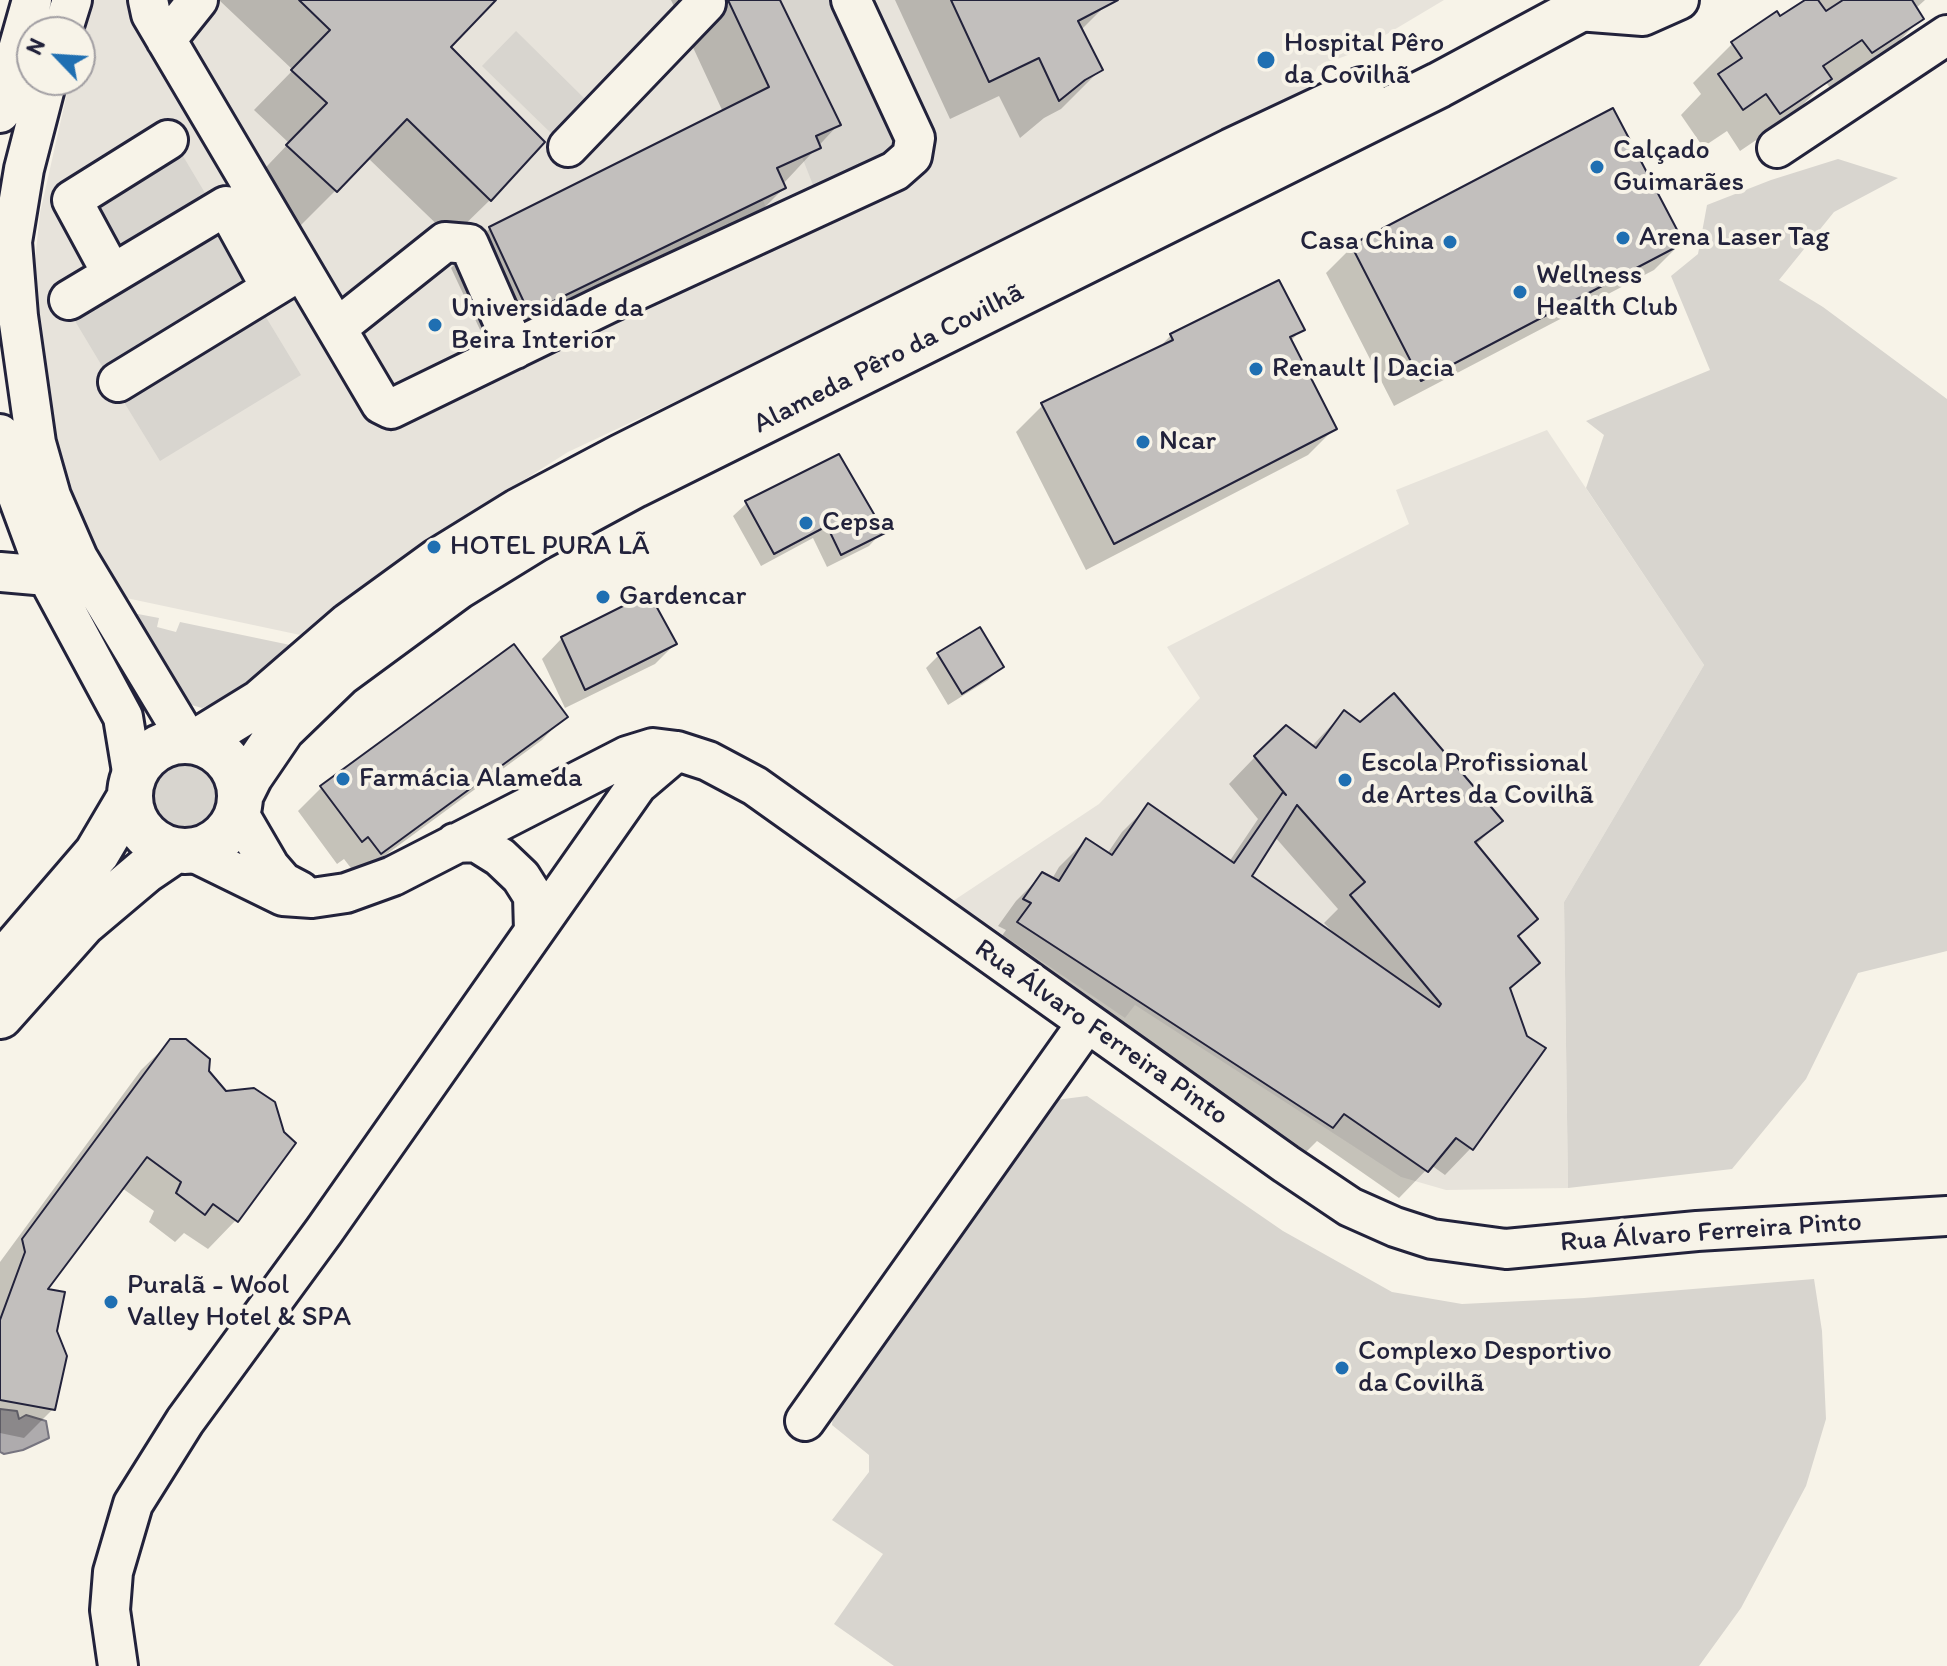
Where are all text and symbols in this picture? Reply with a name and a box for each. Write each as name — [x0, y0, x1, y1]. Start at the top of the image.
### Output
north arrow — [16, 16, 96, 96]
place label: Hospital Pêro da Covilhã — [1284, 27, 1444, 93]
text: N — [20, 34, 51, 59]
marker: Hospital Pêro da Covilhã — [1255, 49, 1277, 71]
place label: Calçado Guimarães — [1613, 134, 1744, 200]
marker: Calçado Guimarães — [1588, 158, 1606, 176]
place label: Arena Laser Tag — [1639, 221, 1830, 255]
place label: Casa China — [1300, 225, 1434, 259]
marker: Arena Laser Tag — [1614, 229, 1632, 247]
marker: Casa China — [1441, 233, 1459, 251]
place label: Wellness Health Club — [1536, 259, 1678, 325]
street label: Alameda Pêro da Covilhã — [748, 276, 1030, 442]
marker: Wellness Health Club — [1511, 283, 1529, 301]
place label: Universidade da Beira Interior — [451, 292, 644, 358]
marker: Universidade da Beira Interior — [426, 316, 444, 334]
place label: Renault | Dacia — [1272, 352, 1454, 386]
marker: Renault | Dacia — [1247, 360, 1265, 378]
place label: Ncar — [1159, 425, 1216, 459]
marker: Ncar — [1134, 433, 1152, 451]
place label: Cepsa — [822, 506, 894, 540]
marker: Cepsa — [797, 514, 815, 532]
place label: HOTEL PURA LÃ — [450, 530, 650, 564]
marker: HOTEL PURA LÃ — [425, 538, 443, 556]
place label: Gardencar — [619, 580, 746, 614]
marker: Gardencar — [594, 588, 612, 606]
place label: Escola Profissional de Artes da Covilhã — [1361, 747, 1594, 813]
place label: Farmácia Alameda — [359, 762, 582, 796]
marker: Farmácia Alameda — [334, 770, 352, 788]
marker: Escola Profissional de Artes da Covilhã — [1336, 771, 1354, 789]
street label: Rua Álvaro Ferreira Pinto — [968, 933, 1234, 1133]
street label: Rua Álvaro Ferreira Pinto — [1559, 1206, 1863, 1260]
place label: Puralã - Wool Valley Hotel & SPA — [127, 1269, 351, 1335]
marker: Puralã - Wool Valley Hotel & SPA — [102, 1293, 120, 1311]
place label: Complexo Desportivo da Covilhã — [1358, 1335, 1612, 1401]
marker: Complexo Desportivo da Covilhã — [1333, 1359, 1351, 1377]

